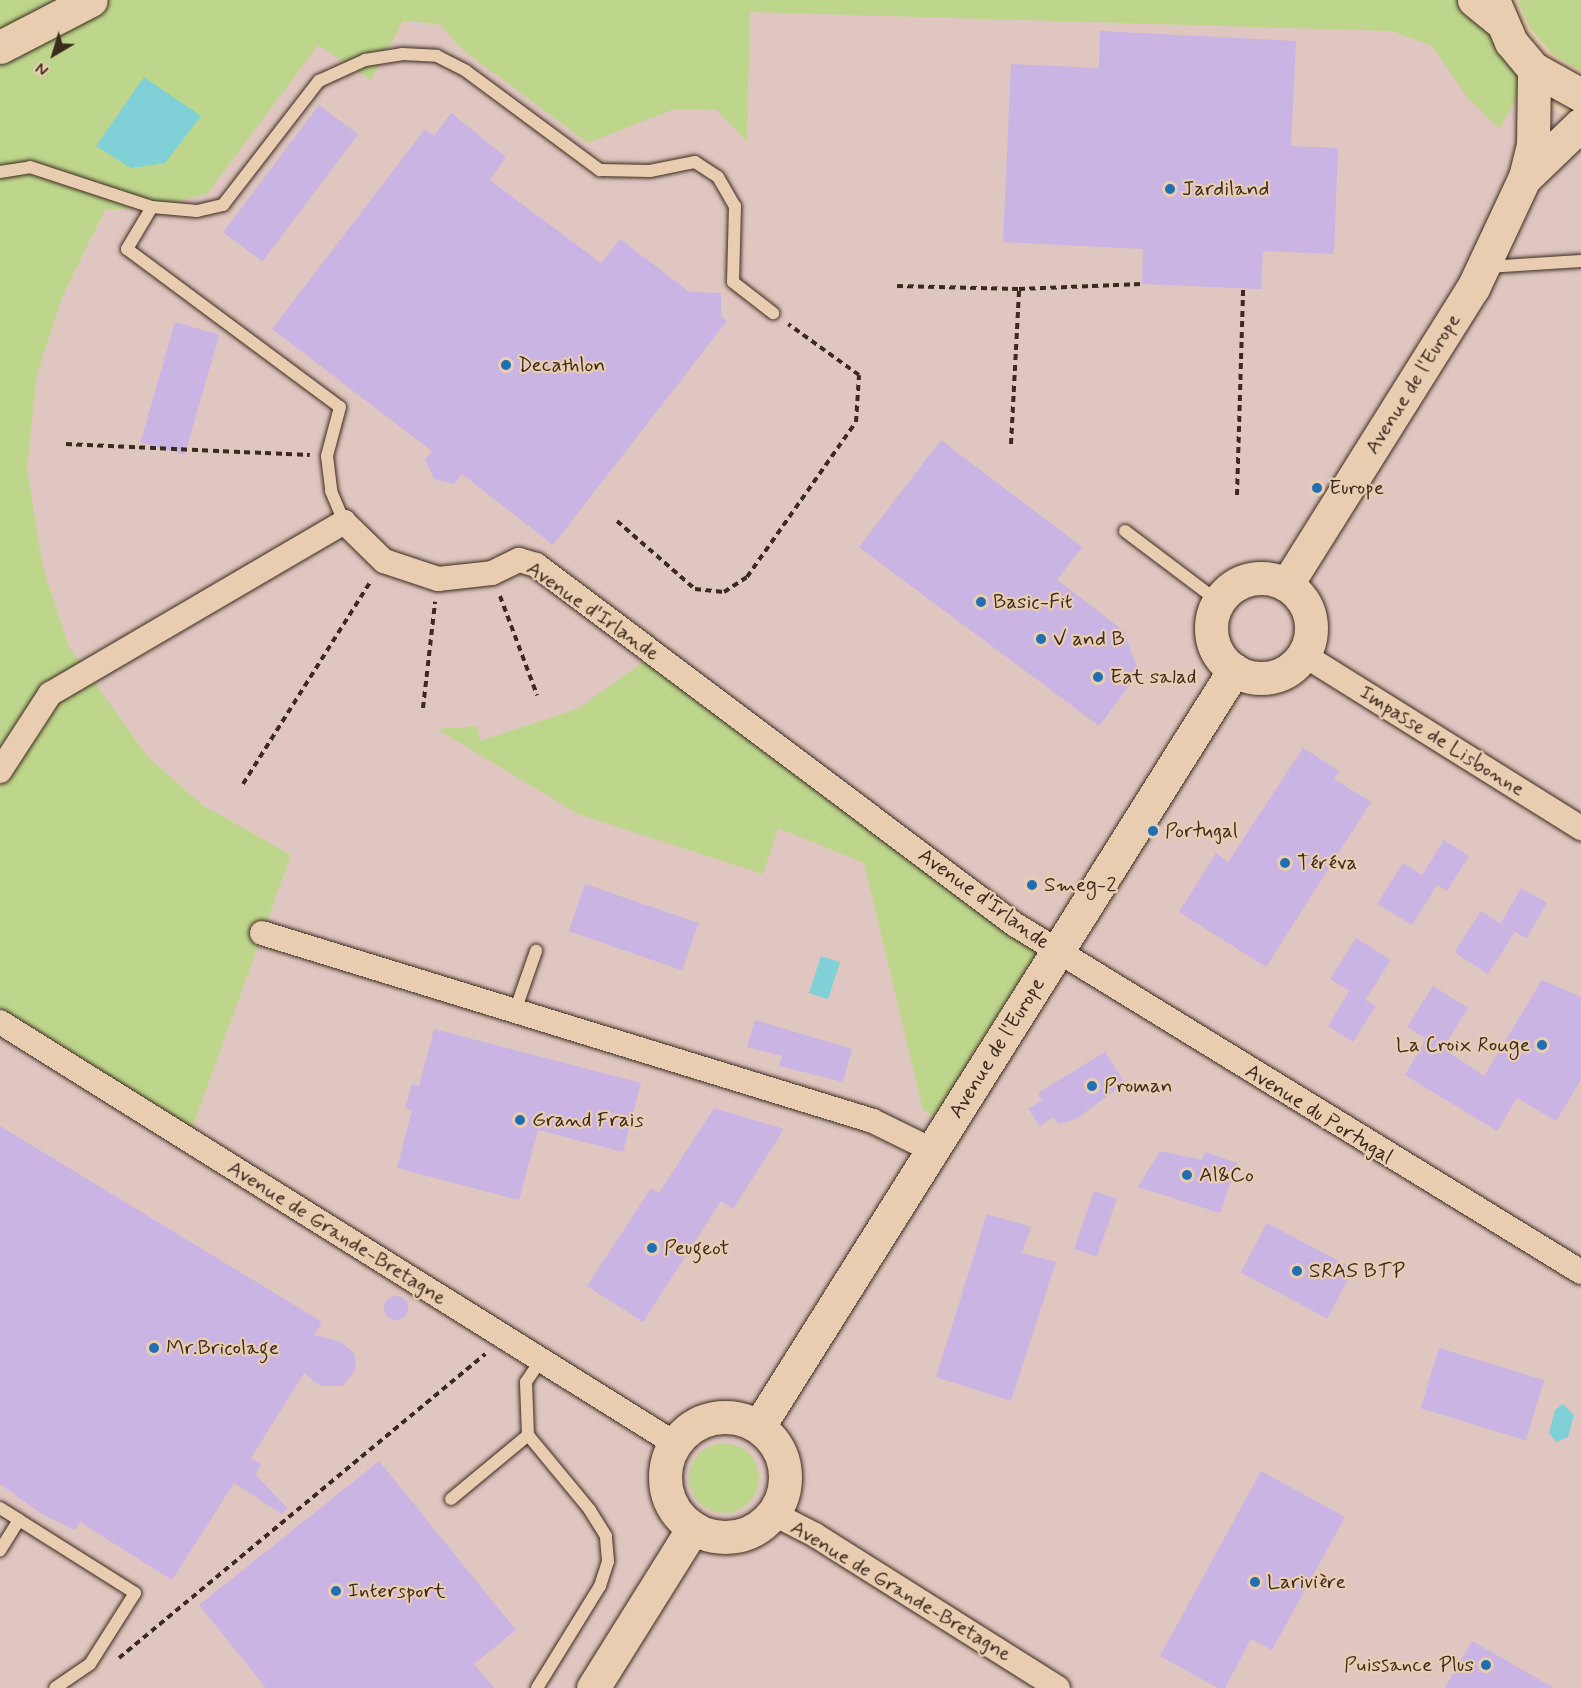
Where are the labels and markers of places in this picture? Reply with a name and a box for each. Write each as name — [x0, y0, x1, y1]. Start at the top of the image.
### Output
place label: Jardiland — [1182, 176, 1270, 202]
marker: Jardiland — [1163, 182, 1177, 196]
place label: Decathlon — [518, 352, 605, 378]
marker: Decathlon — [499, 358, 513, 372]
place label: Europe — [1329, 475, 1384, 501]
marker: Europe — [1310, 481, 1324, 495]
place label: Basic-Fit — [993, 589, 1073, 615]
marker: Basic-Fit — [974, 595, 988, 609]
place label: V and B — [1053, 626, 1123, 652]
marker: V and B — [1034, 632, 1048, 646]
place label: Eat salad — [1110, 664, 1196, 690]
marker: Eat salad — [1091, 670, 1105, 684]
place label: Portugal — [1165, 818, 1238, 844]
marker: Portugal — [1146, 824, 1160, 838]
place label: Téréva — [1297, 850, 1357, 876]
marker: Téréva — [1278, 856, 1292, 870]
place label: Smeg-2 — [1044, 872, 1117, 898]
marker: Smeg-2 — [1025, 878, 1039, 892]
place label: La Croix Rouge — [1398, 1032, 1530, 1058]
marker: La Croix Rouge — [1535, 1038, 1549, 1052]
place label: Proman — [1104, 1073, 1173, 1099]
marker: Proman — [1085, 1079, 1099, 1093]
place label: Grand Frais — [532, 1107, 641, 1133]
marker: Grand Frais — [513, 1113, 527, 1127]
place label: Al&Co — [1199, 1162, 1254, 1188]
marker: Al&Co — [1180, 1168, 1194, 1182]
place label: Peugeot — [664, 1235, 729, 1261]
marker: Peugeot — [645, 1241, 659, 1255]
place label: SRAS BTP — [1309, 1258, 1405, 1284]
marker: SRAS BTP — [1290, 1264, 1304, 1278]
place label: Mr.Bricolage — [166, 1335, 279, 1361]
marker: Mr.Bricolage — [147, 1341, 161, 1355]
place label: Larivière — [1267, 1569, 1346, 1595]
marker: Larivière — [1248, 1575, 1262, 1589]
place label: Intersport — [348, 1578, 445, 1604]
marker: Intersport — [329, 1584, 343, 1598]
place label: Puissance Plus — [1344, 1652, 1474, 1678]
marker: Puissance Plus — [1479, 1658, 1493, 1672]

